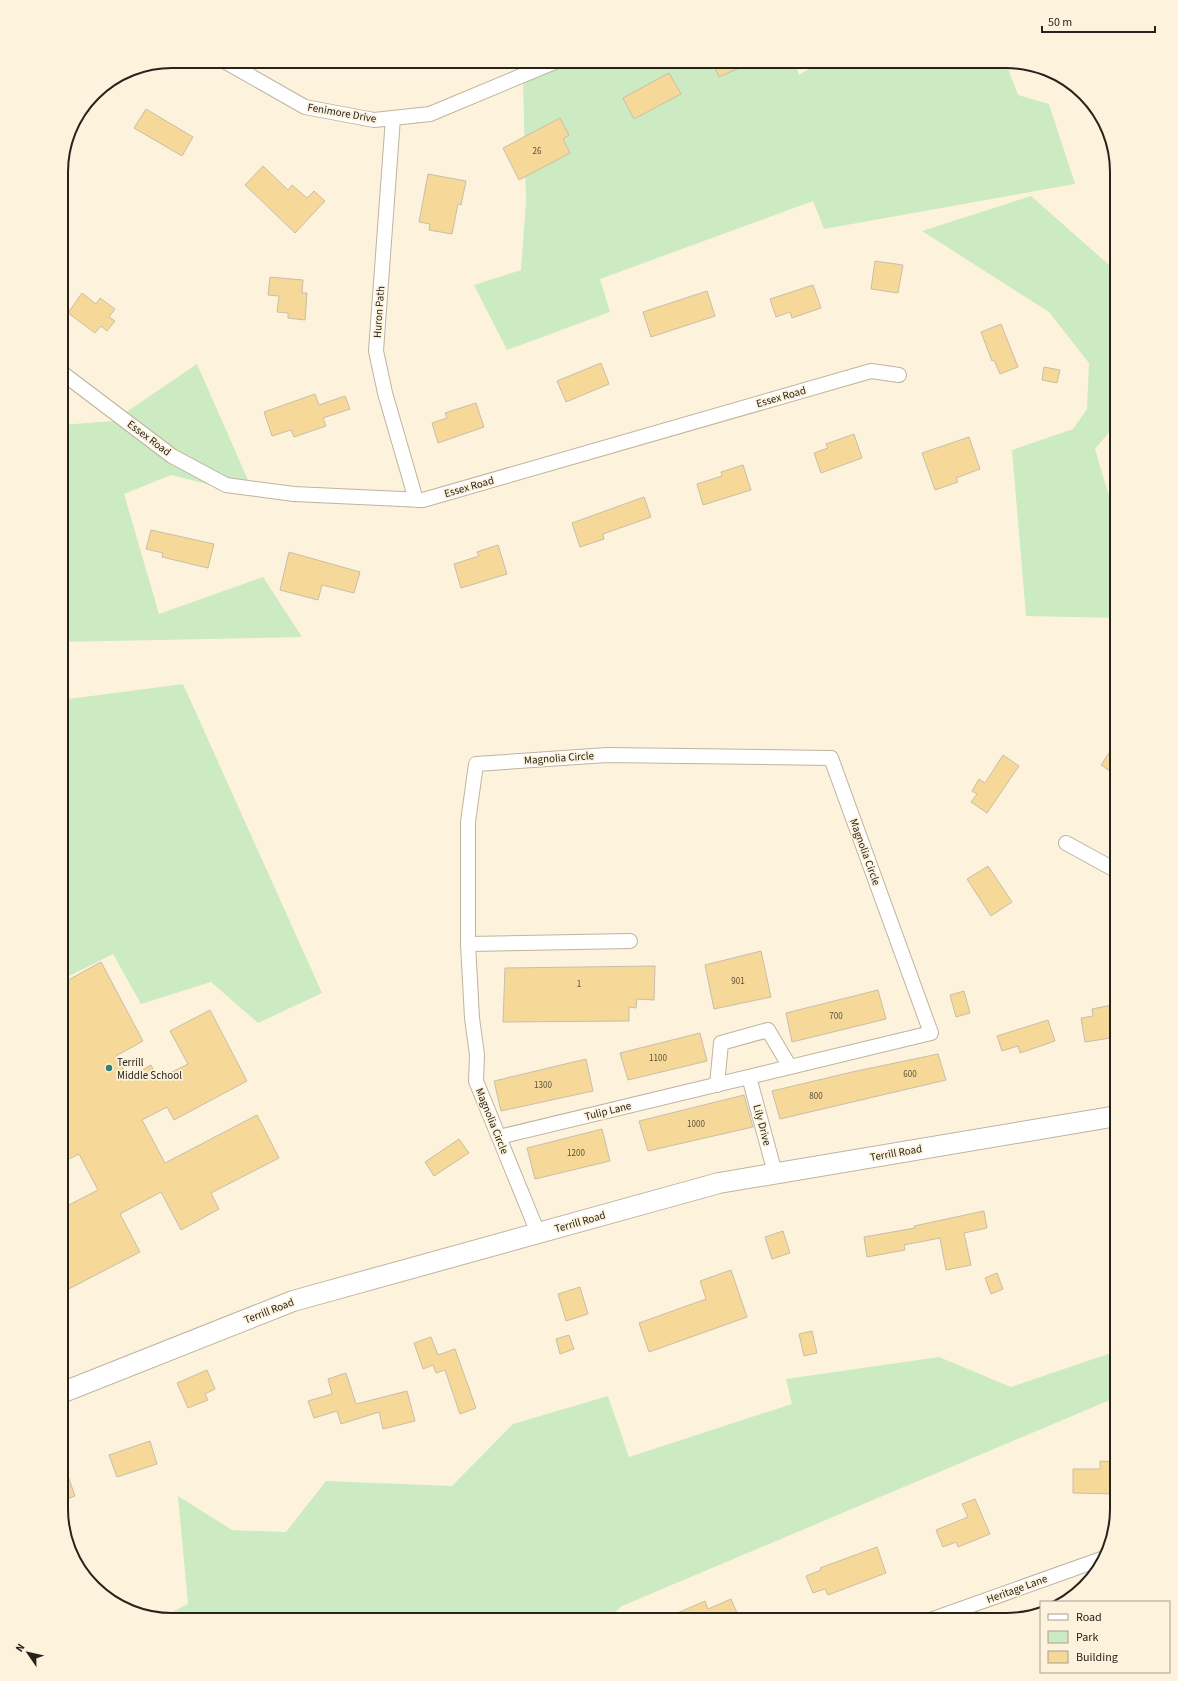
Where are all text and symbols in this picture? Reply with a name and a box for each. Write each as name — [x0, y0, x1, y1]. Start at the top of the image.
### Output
scale bar — [1042, 8, 1155, 34]
text: 50 m — [1048, 14, 1072, 31]
street label: Fenimore Drive — [306, 100, 378, 127]
house number: 26 — [533, 145, 542, 158]
street label: Huron Path — [370, 286, 388, 338]
street label: Essex Road — [754, 383, 808, 411]
street label: Essex Road — [124, 417, 174, 459]
street label: Essex Road — [442, 473, 496, 501]
street label: Magnolia Circle — [523, 748, 595, 768]
street label: Magnolia Circle — [846, 816, 884, 888]
house number: 901 — [731, 975, 745, 988]
house number: 1 — [577, 978, 581, 991]
house number: 700 — [829, 1010, 843, 1023]
house number: 1100 — [649, 1052, 667, 1065]
place label: Terrill Middle School — [117, 1055, 182, 1083]
marker: Terrill Middle School — [104, 1063, 114, 1073]
house number: 600 — [903, 1068, 917, 1081]
house number: 1300 — [534, 1079, 552, 1092]
street label: Magnolia Circle — [472, 1086, 512, 1157]
house number: 800 — [809, 1090, 823, 1103]
street label: Tulip Lane — [583, 1098, 633, 1124]
street label: Lily Drive — [749, 1103, 775, 1148]
house number: 1000 — [687, 1118, 705, 1131]
street label: Terrill Road — [869, 1141, 923, 1165]
house number: 1200 — [567, 1147, 585, 1160]
street label: Terrill Road — [553, 1208, 607, 1236]
street label: Terrill Road — [242, 1295, 296, 1327]
street label: Heritage Lane — [985, 1571, 1050, 1607]
legend — [1040, 1601, 1170, 1673]
text: Road — [1076, 1609, 1102, 1626]
text: Park — [1076, 1629, 1098, 1646]
north arrow — [8, 1633, 48, 1673]
text: N — [12, 1640, 28, 1655]
text: Building — [1076, 1649, 1118, 1666]

